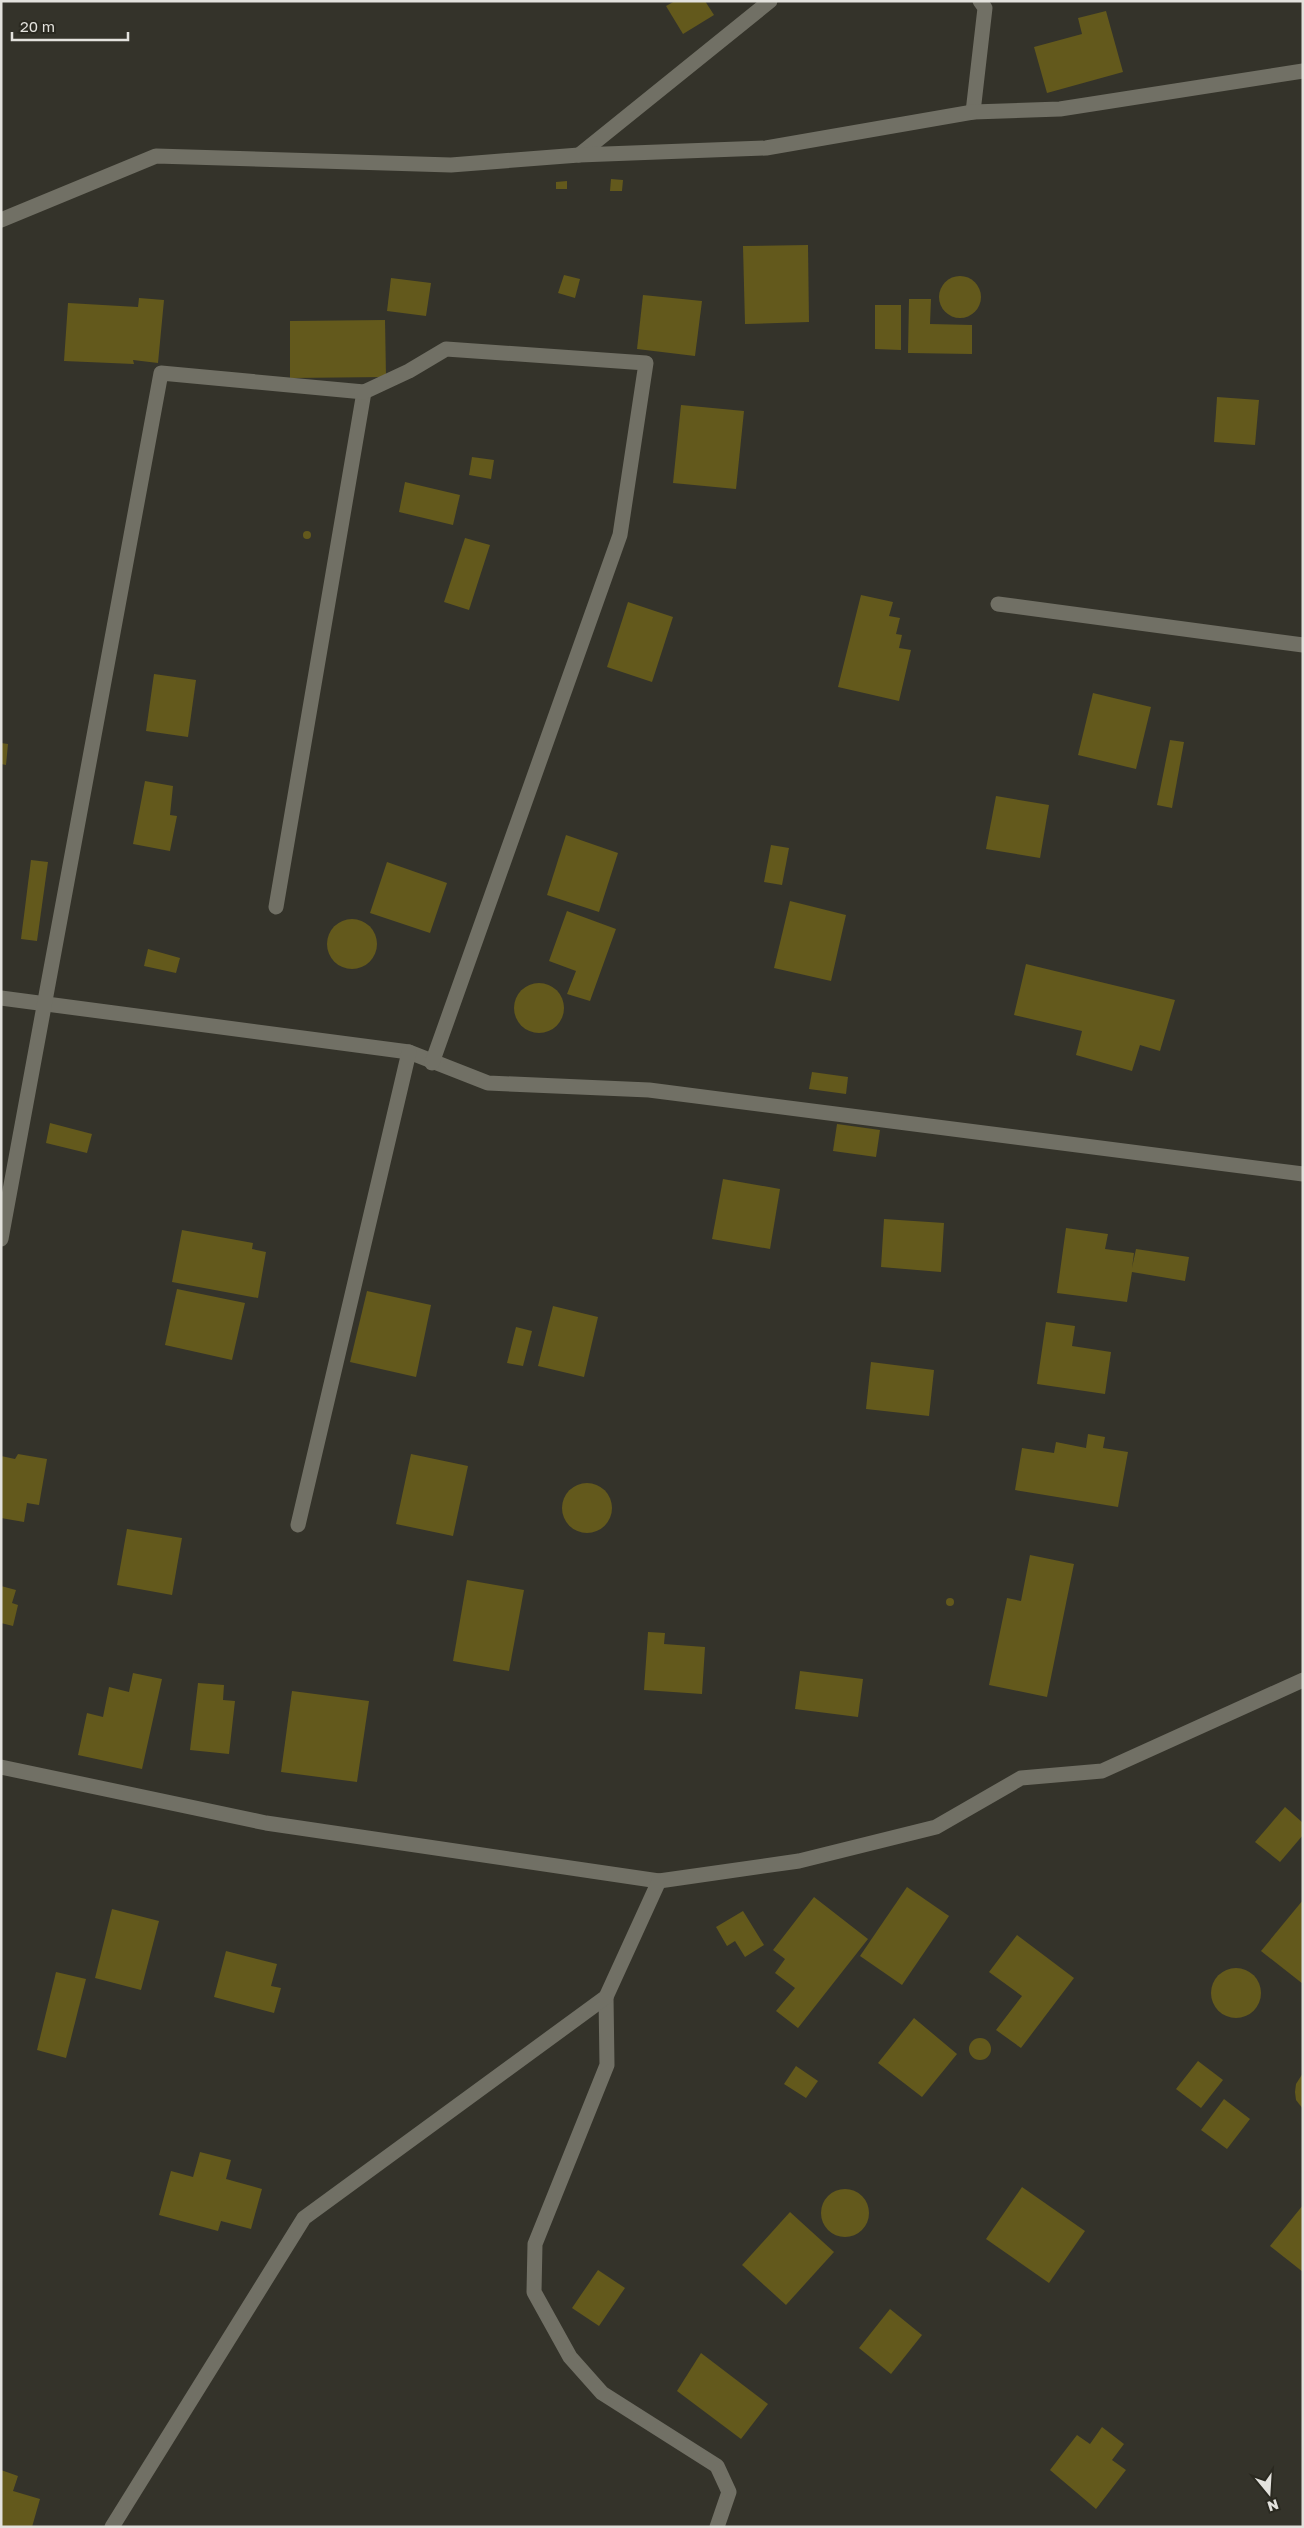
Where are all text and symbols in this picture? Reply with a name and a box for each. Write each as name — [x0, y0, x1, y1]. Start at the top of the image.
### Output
scale bar — [12, 10, 129, 42]
text: 20 m — [20, 17, 55, 35]
north arrow — [1244, 2468, 1294, 2518]
text: N — [1265, 2496, 1281, 2516]

